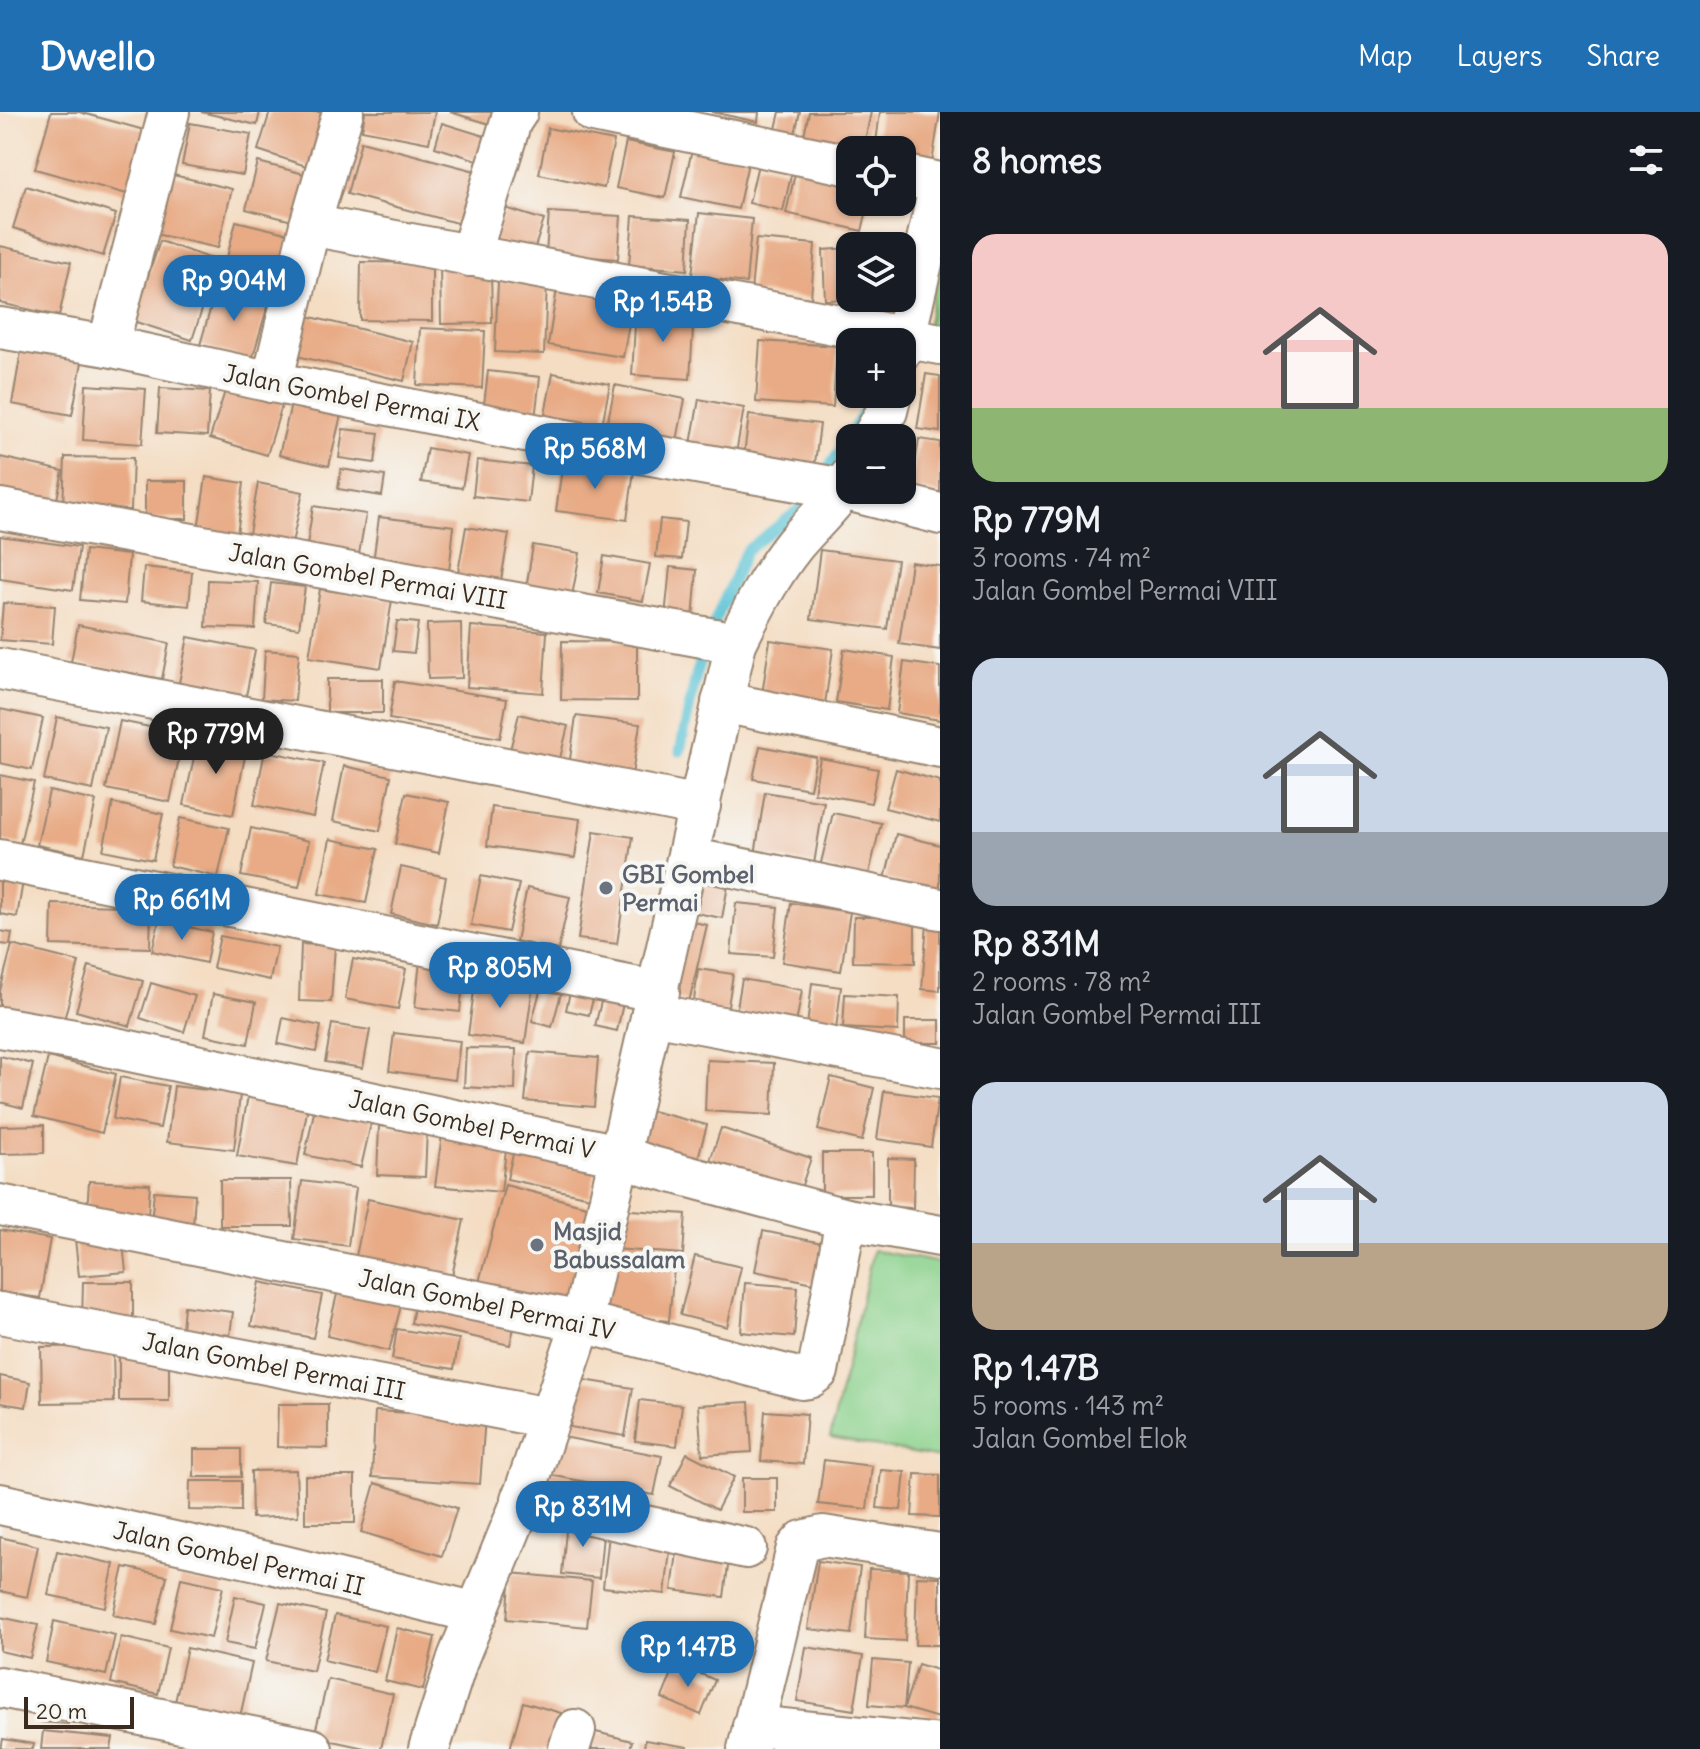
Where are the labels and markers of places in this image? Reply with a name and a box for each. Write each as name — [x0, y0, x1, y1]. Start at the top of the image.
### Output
pin: Rp 904M — [160, 255, 308, 323]
pin: Rp 1.54B — [580, 276, 746, 344]
pin: Rp 568M — [521, 423, 669, 491]
pin: Rp 779M — [142, 708, 290, 776]
place label: GBI Gombel Permai — [622, 859, 754, 917]
pin: Rp 661M — [108, 874, 256, 942]
marker: GBI Gombel Permai — [597, 879, 615, 897]
pin: Rp 805M — [426, 942, 574, 1010]
place label: Masjid Babussalam — [553, 1216, 685, 1274]
marker: Masjid Babussalam — [528, 1236, 546, 1254]
pin: Rp 831M — [509, 1481, 657, 1549]
pin: Rp 1.47B — [605, 1621, 771, 1689]

